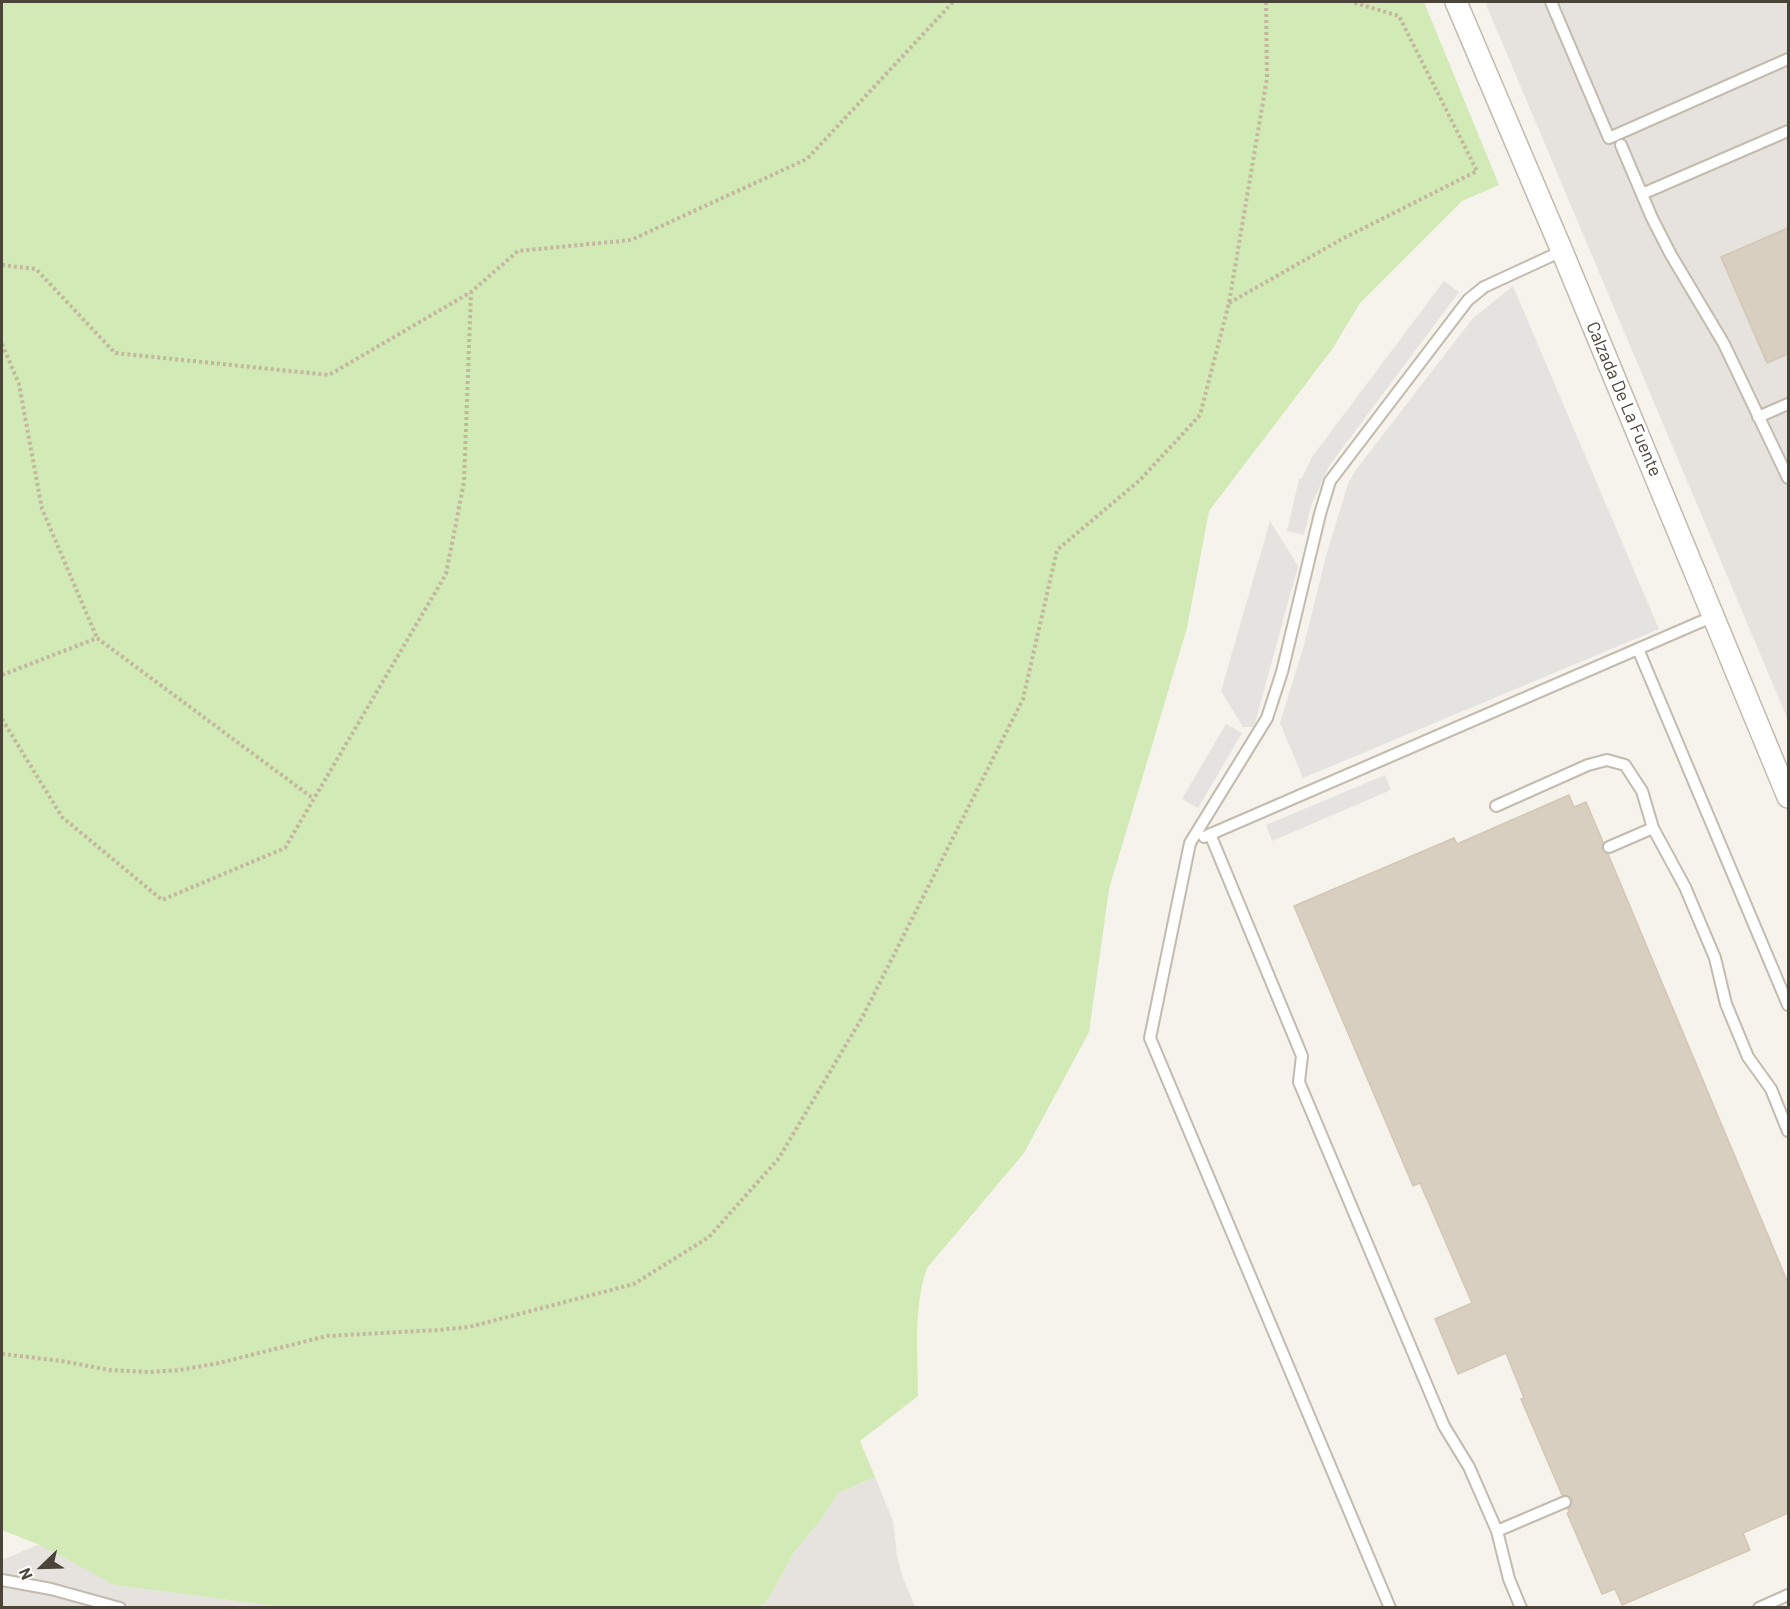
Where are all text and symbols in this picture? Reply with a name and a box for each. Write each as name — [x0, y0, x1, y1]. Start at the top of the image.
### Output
street label: Calzada De La Fuente — [1582, 318, 1666, 480]
north arrow — [12, 1537, 72, 1597]
text: N — [14, 1566, 36, 1583]

